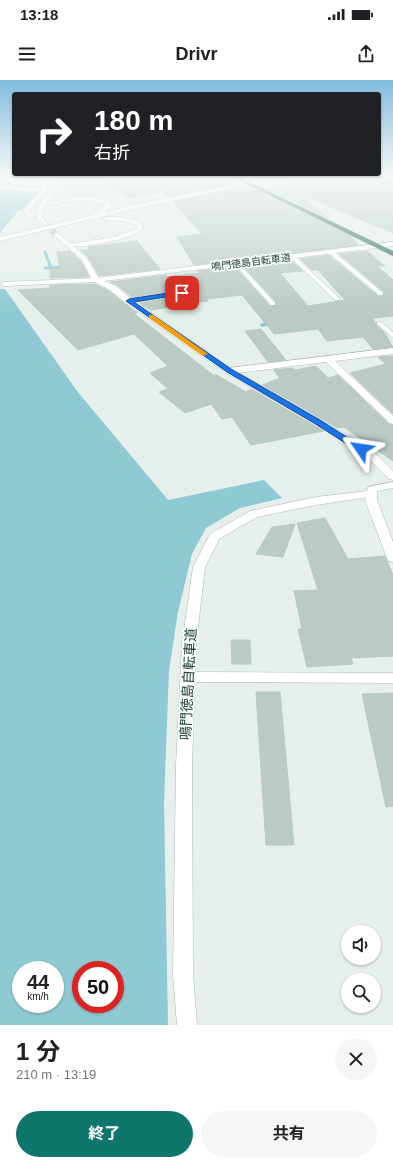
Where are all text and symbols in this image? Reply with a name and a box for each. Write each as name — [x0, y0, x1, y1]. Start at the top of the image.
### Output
text: 13:18 — [20, 6, 58, 23]
icon: menu — [16, 43, 38, 65]
icon: share — [355, 43, 377, 65]
text: Drivr — [175, 44, 218, 64]
text: 180 m — [94, 105, 173, 136]
icon: right — [28, 108, 80, 160]
text: 右折 — [94, 143, 130, 163]
street label: 鳴門徳島自転車道 — [211, 252, 291, 272]
pin — [165, 276, 199, 310]
icon: arrive — [171, 282, 193, 304]
position arrow — [340, 428, 382, 470]
street label: 鳴門徳島自転車道 — [177, 628, 199, 740]
map controls — [341, 925, 381, 1013]
button: sound — [341, 925, 381, 965]
speed limit sign: 50 — [72, 961, 124, 1013]
text: 44 — [27, 971, 49, 993]
button: search — [341, 973, 381, 1013]
text: km/h — [27, 991, 49, 1002]
text: 1 分 — [16, 1038, 60, 1065]
button: close — [335, 1038, 377, 1080]
text: 210 m · 13:19 — [16, 1067, 96, 1082]
button: 終了 — [16, 1111, 193, 1157]
button: 共有 — [201, 1111, 377, 1157]

